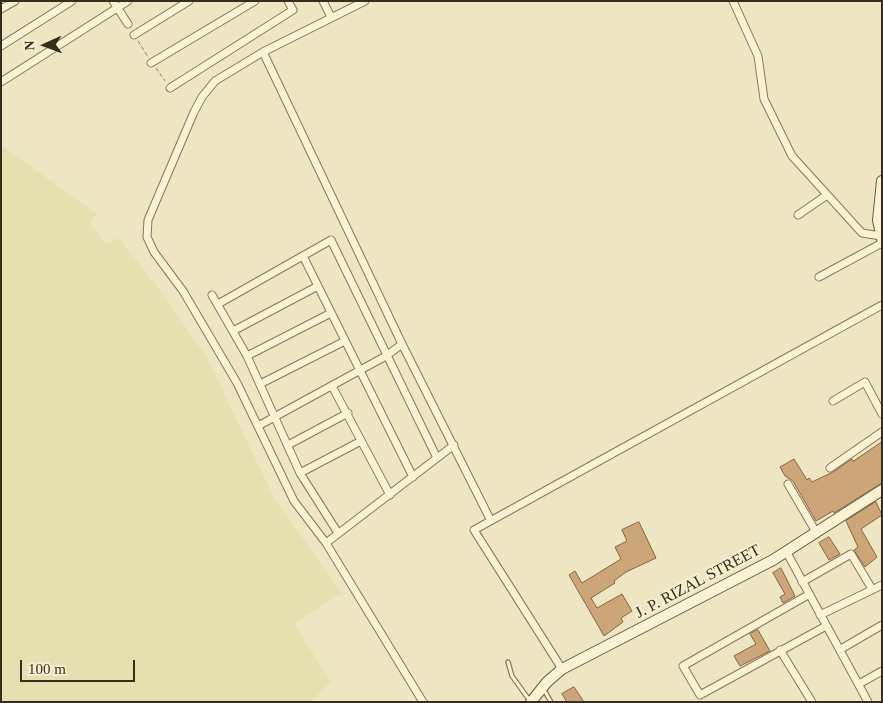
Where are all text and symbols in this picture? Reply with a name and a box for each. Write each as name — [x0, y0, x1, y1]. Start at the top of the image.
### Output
north arrow — [20, 20, 70, 70]
text: N — [22, 40, 37, 51]
street label: J. P. RIZAL STREET — [632, 541, 764, 623]
scale bar — [22, 650, 138, 682]
text: 100 m — [28, 661, 66, 677]

